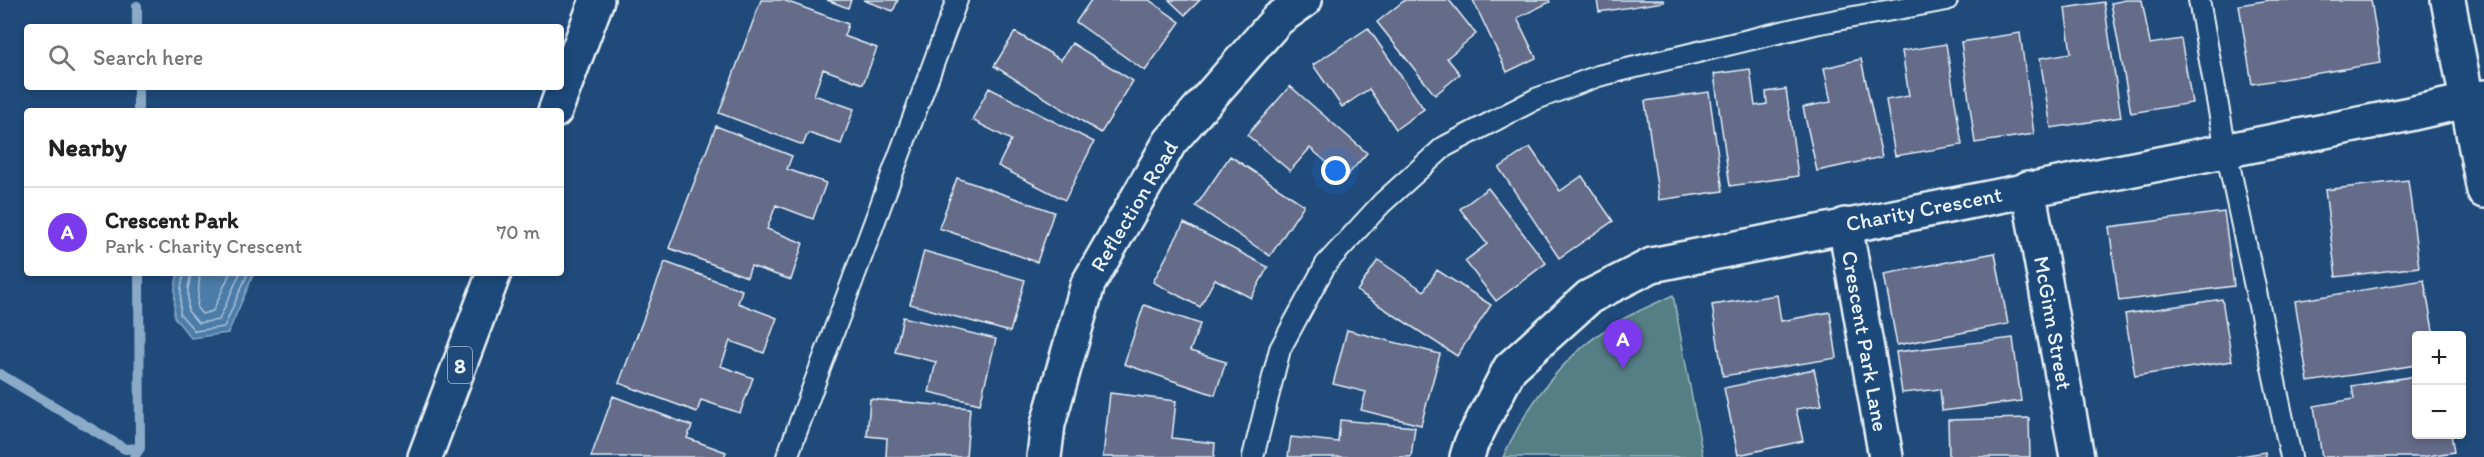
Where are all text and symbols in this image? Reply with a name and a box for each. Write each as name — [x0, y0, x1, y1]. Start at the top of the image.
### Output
search box — [24, 24, 564, 90]
icon: search — [45, 41, 78, 74]
text: Search here — [93, 44, 203, 71]
text: Nearby — [48, 131, 127, 163]
street label: Reflection Road — [1084, 135, 1184, 277]
your location — [1321, 156, 1350, 185]
street label: Charity Crescent — [1844, 181, 2004, 237]
text: Crescent Park — [105, 207, 238, 234]
text: A — [61, 220, 74, 244]
text: 70 m — [496, 220, 540, 244]
text: Park · Charity Crescent — [105, 234, 302, 258]
street label: Crescent Park Lane — [1836, 248, 1894, 434]
street label: McGinn Street — [2028, 254, 2078, 392]
pin: A — [1604, 320, 1642, 369]
map controls — [2412, 331, 2466, 439]
button: + — [2412, 331, 2466, 385]
road number: 8 — [448, 347, 472, 383]
button: − — [2412, 385, 2466, 439]

